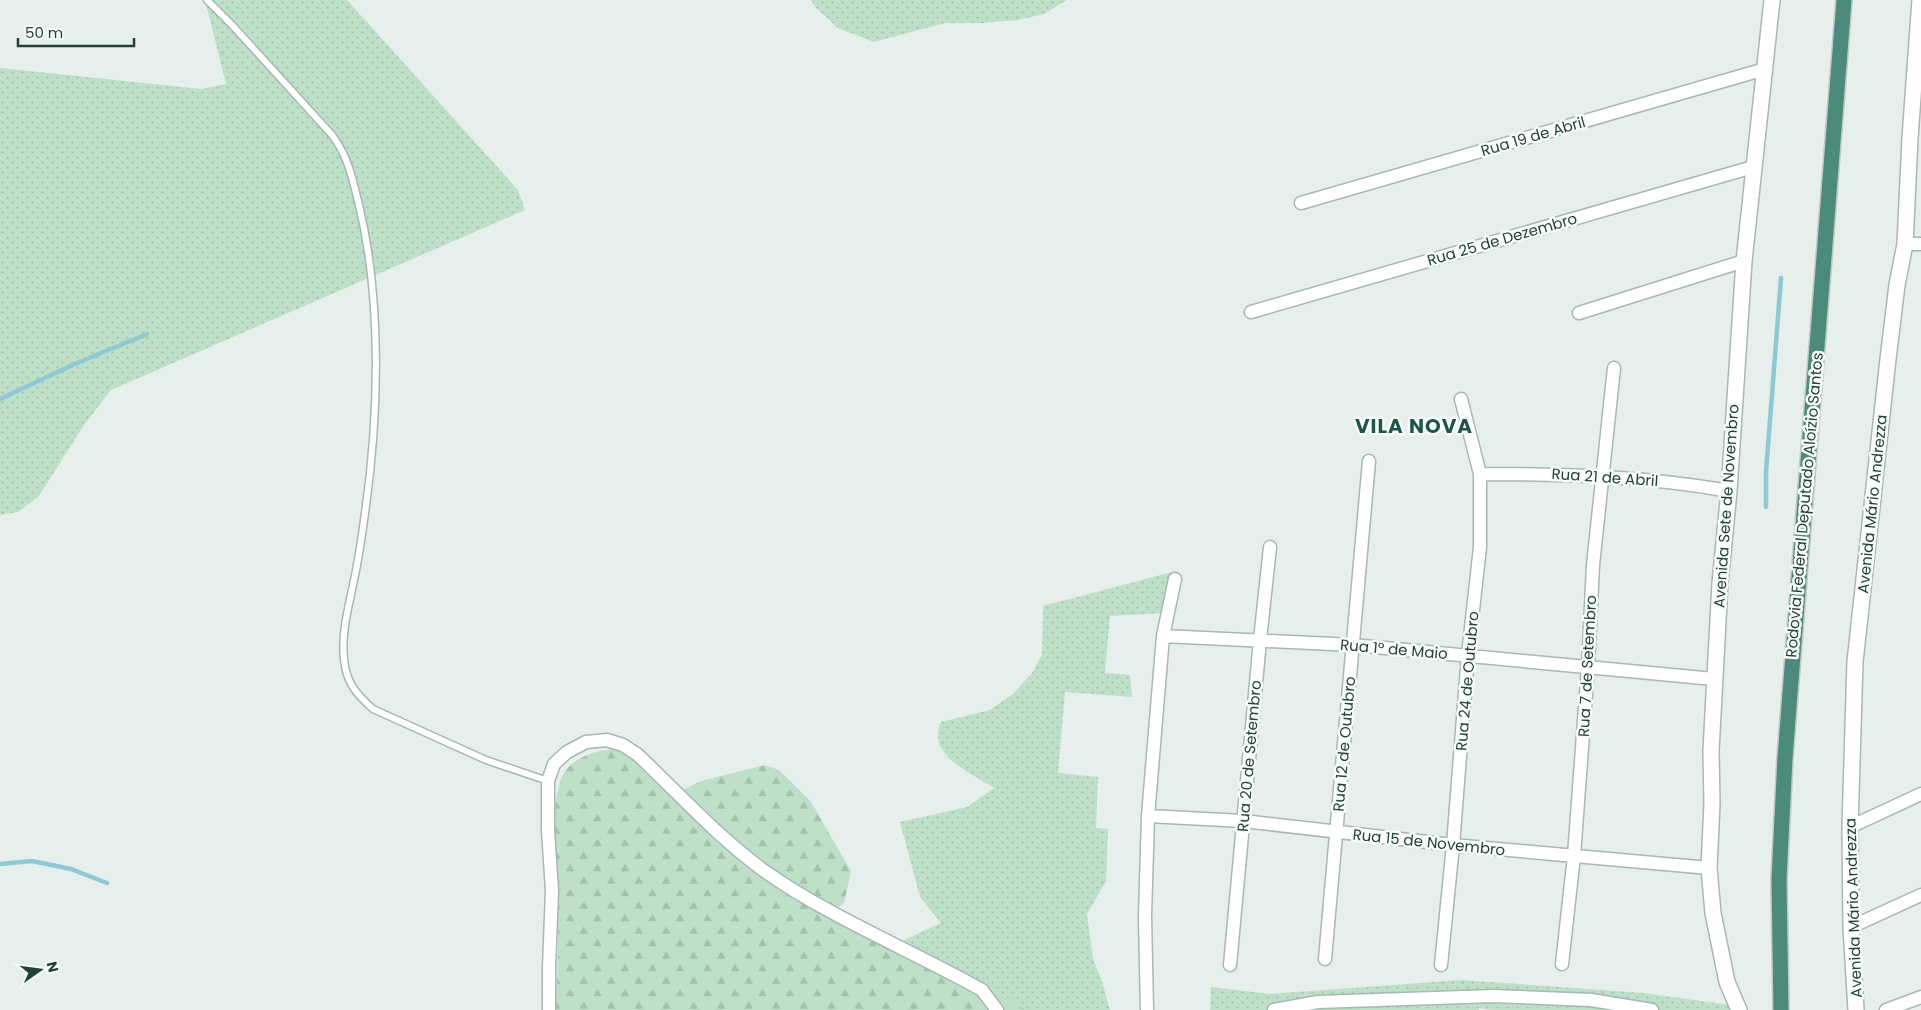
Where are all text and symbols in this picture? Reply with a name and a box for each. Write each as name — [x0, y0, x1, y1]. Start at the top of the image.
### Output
scale bar — [18, 15, 134, 47]
text: 50 m — [25, 22, 63, 43]
street label: Rua 19 de Abril — [1478, 111, 1588, 161]
street label: Rua 25 de Dezembro — [1425, 208, 1579, 270]
street label: Rodovia Federal Deputado Aloízio Santos — [1780, 351, 1828, 658]
street label: Avenida Sete de Novembro — [1708, 403, 1744, 609]
district label: VILA NOVA — [1355, 412, 1473, 440]
street label: Avenida Mário Andrezza — [1852, 413, 1892, 595]
street label: Rua 21 de Abril — [1551, 463, 1659, 491]
street label: Rua 7 de Setembro — [1573, 594, 1601, 738]
street label: Rua 24 de Outubro — [1450, 610, 1484, 752]
street label: Rua 1º de Maio — [1339, 634, 1449, 664]
street label: Rua 12 de Outubro — [1328, 676, 1360, 812]
street label: Rua 20 de Setembro — [1232, 679, 1266, 833]
street label: Avenida Mário Andrezza — [1839, 818, 1867, 998]
street label: Rua 15 de Novembro — [1352, 824, 1506, 860]
north arrow — [15, 945, 65, 995]
text: N — [42, 959, 64, 974]

